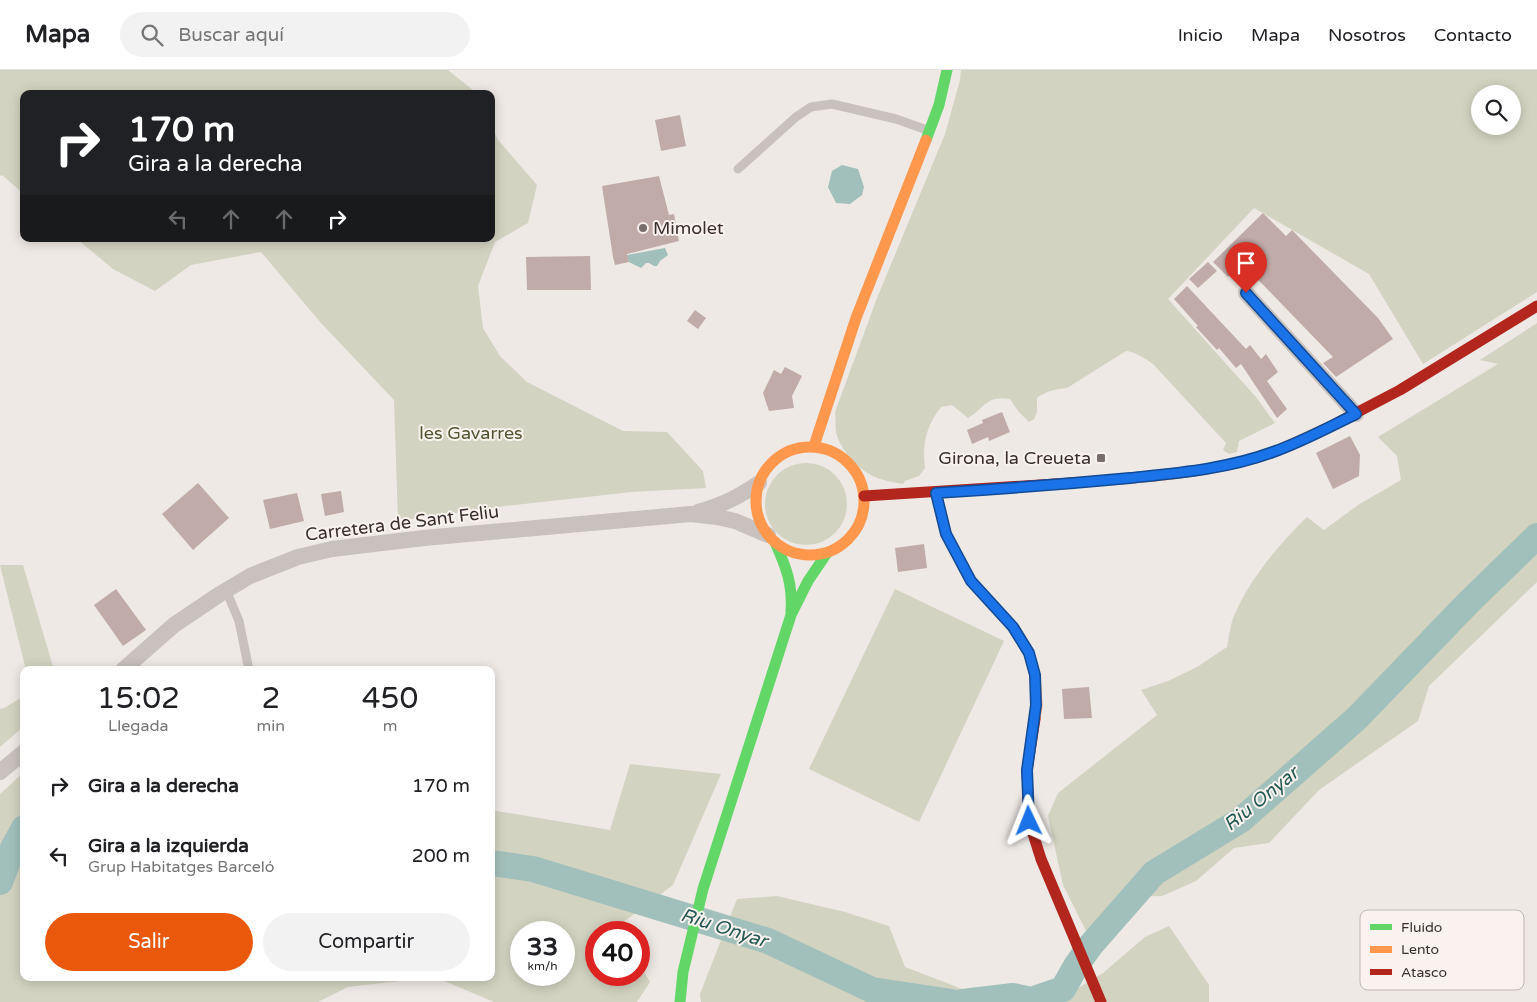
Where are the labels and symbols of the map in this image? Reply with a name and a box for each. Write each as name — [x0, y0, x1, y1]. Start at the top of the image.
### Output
place label: Mimolet — [653, 217, 724, 239]
marker: Mimolet — [637, 222, 649, 234]
pin — [1225, 242, 1267, 293]
park label: les Gavarres — [419, 422, 523, 444]
place label: Girona, la Creueta — [938, 447, 1091, 469]
marker: Girona, la Creueta — [1095, 452, 1107, 464]
street label: Carretera de Sant Feliu — [304, 500, 500, 546]
water label: Riu Onyar — [1219, 761, 1305, 836]
position arrow — [1002, 794, 1054, 846]
water label: Riu Onyar — [678, 904, 773, 953]
legend — [1360, 910, 1524, 990]
text: Fluido — [1401, 919, 1442, 936]
speed limit sign: 40 — [585, 921, 650, 986]
text: Lento — [1401, 941, 1439, 958]
text: Atasco — [1401, 964, 1447, 981]

